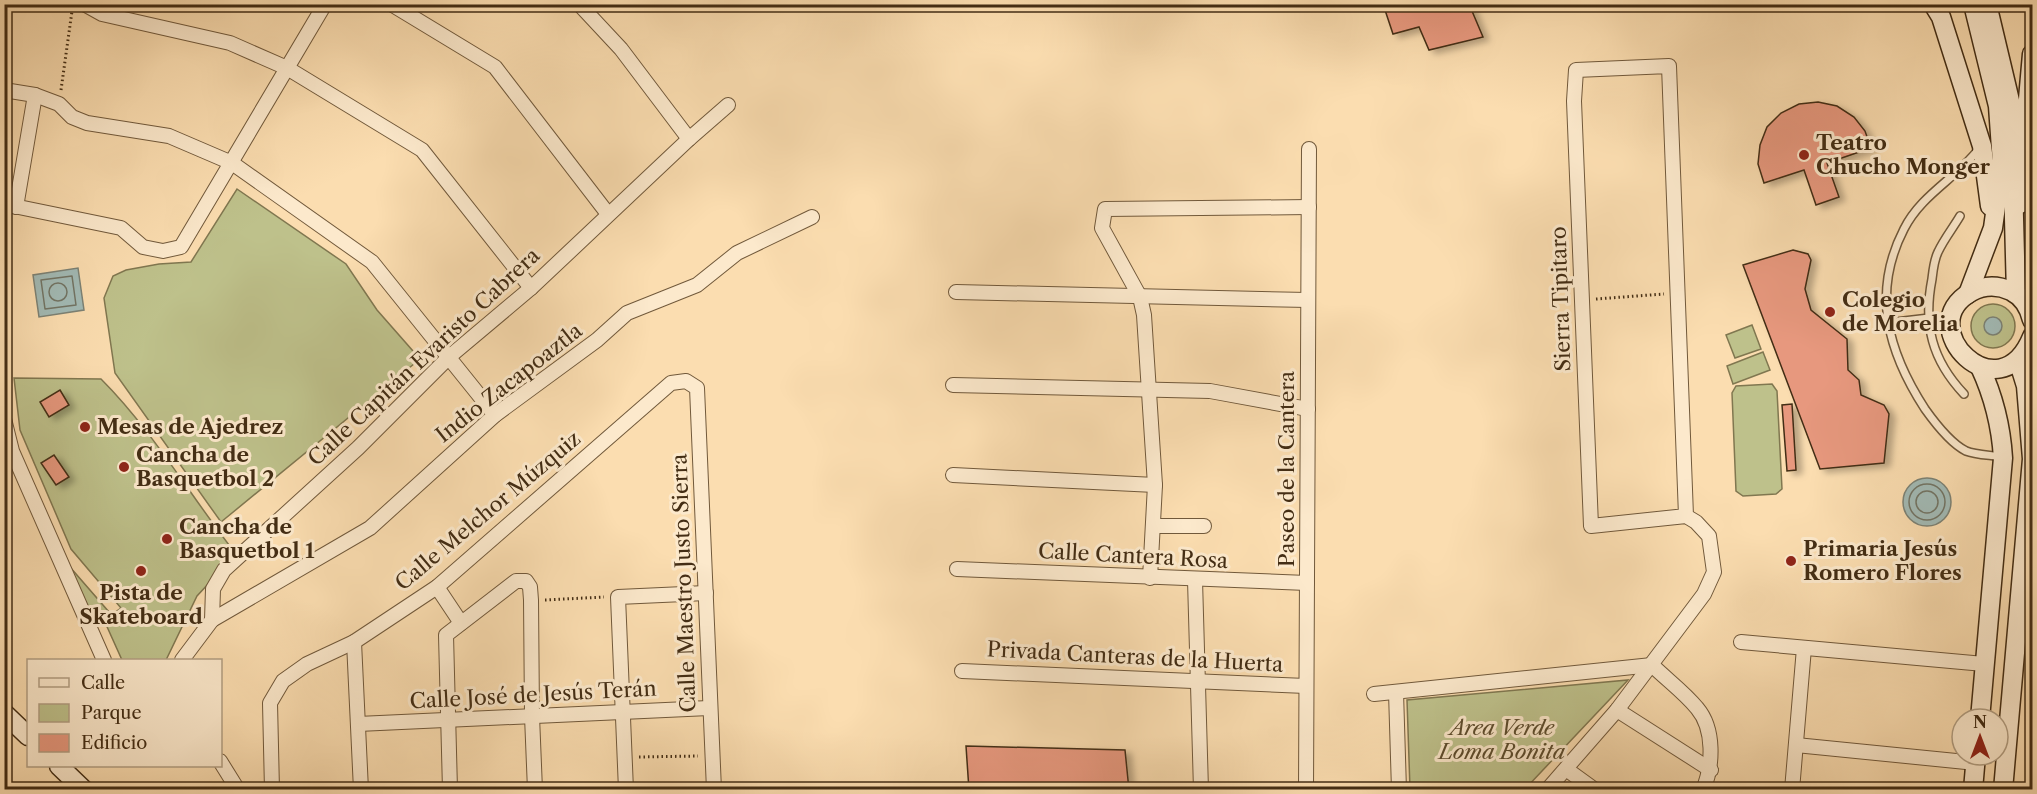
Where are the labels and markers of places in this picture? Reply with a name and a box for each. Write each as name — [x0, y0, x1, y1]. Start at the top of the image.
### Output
place label: Teatro Chucho Monger — [1816, 130, 1991, 179]
marker: Teatro Chucho Monger — [1797, 148, 1811, 162]
place label: Colegio de Morelia — [1842, 287, 1959, 336]
marker: Colegio de Morelia — [1823, 305, 1837, 319]
place label: Mesas de Ajedrez — [97, 414, 283, 439]
marker: Mesas de Ajedrez — [78, 420, 92, 434]
place label: Cancha de Basquetbol 2 — [136, 442, 274, 491]
marker: Cancha de Basquetbol 2 — [117, 460, 131, 474]
place label: Cancha de Basquetbol 1 — [179, 514, 315, 563]
marker: Cancha de Basquetbol 1 — [160, 532, 174, 546]
place label: Primaria Jesús Romero Flores — [1803, 536, 1962, 585]
marker: Primaria Jesús Romero Flores — [1784, 554, 1798, 568]
marker: Pista de Skateboard — [134, 564, 148, 578]
place label: Pista de Skateboard — [79, 580, 203, 629]

